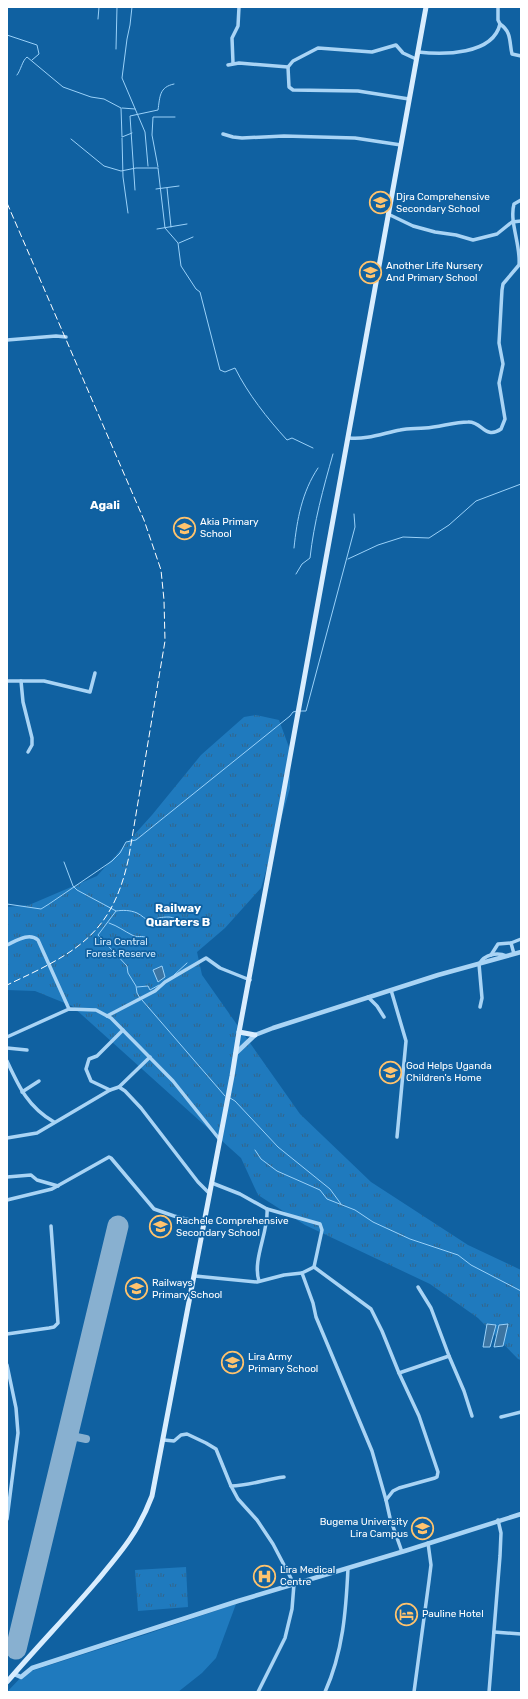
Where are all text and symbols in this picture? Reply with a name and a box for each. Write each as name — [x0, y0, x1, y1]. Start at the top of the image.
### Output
school or university icon: Djra Comprehensive Secondary School — [367, 190, 393, 216]
place label: Djra Comprehensive Secondary School — [396, 191, 490, 215]
school or university icon: Another Life Nursery And Primary School — [357, 259, 383, 285]
place label: Another Life Nursery And Primary School — [386, 260, 483, 284]
district label: Agali — [90, 498, 120, 512]
school or university icon: Akia Primary School — [172, 515, 198, 541]
place label: Akia Primary School — [200, 516, 259, 540]
district label: Railway Quarters B — [146, 901, 210, 929]
park label: Lira Central Forest Reserve — [86, 936, 156, 960]
school or university icon: God Helps Uganda Children's Home — [378, 1059, 404, 1085]
place label: God Helps Uganda Children's Home — [406, 1060, 492, 1084]
school or university icon: Rachele Comprehensive Secondary School — [148, 1214, 174, 1240]
place label: Rachele Comprehensive Secondary School — [176, 1215, 289, 1239]
school or university icon: Railways Primary School — [123, 1276, 149, 1302]
place label: Railways Primary School — [152, 1277, 222, 1301]
school or university icon: Lira Army Primary School — [219, 1350, 245, 1376]
place label: Lira Army Primary School — [248, 1351, 318, 1375]
school or university icon: Bugema University Lira Campus — [410, 1515, 436, 1541]
place label: Bugema University Lira Campus — [320, 1516, 408, 1540]
hospital icon: Lira Medical Centre — [251, 1563, 277, 1589]
place label: Lira Medical Centre — [280, 1564, 335, 1588]
hotel icon: Pauline Hotel — [393, 1601, 419, 1627]
place label: Pauline Hotel — [422, 1608, 484, 1620]

